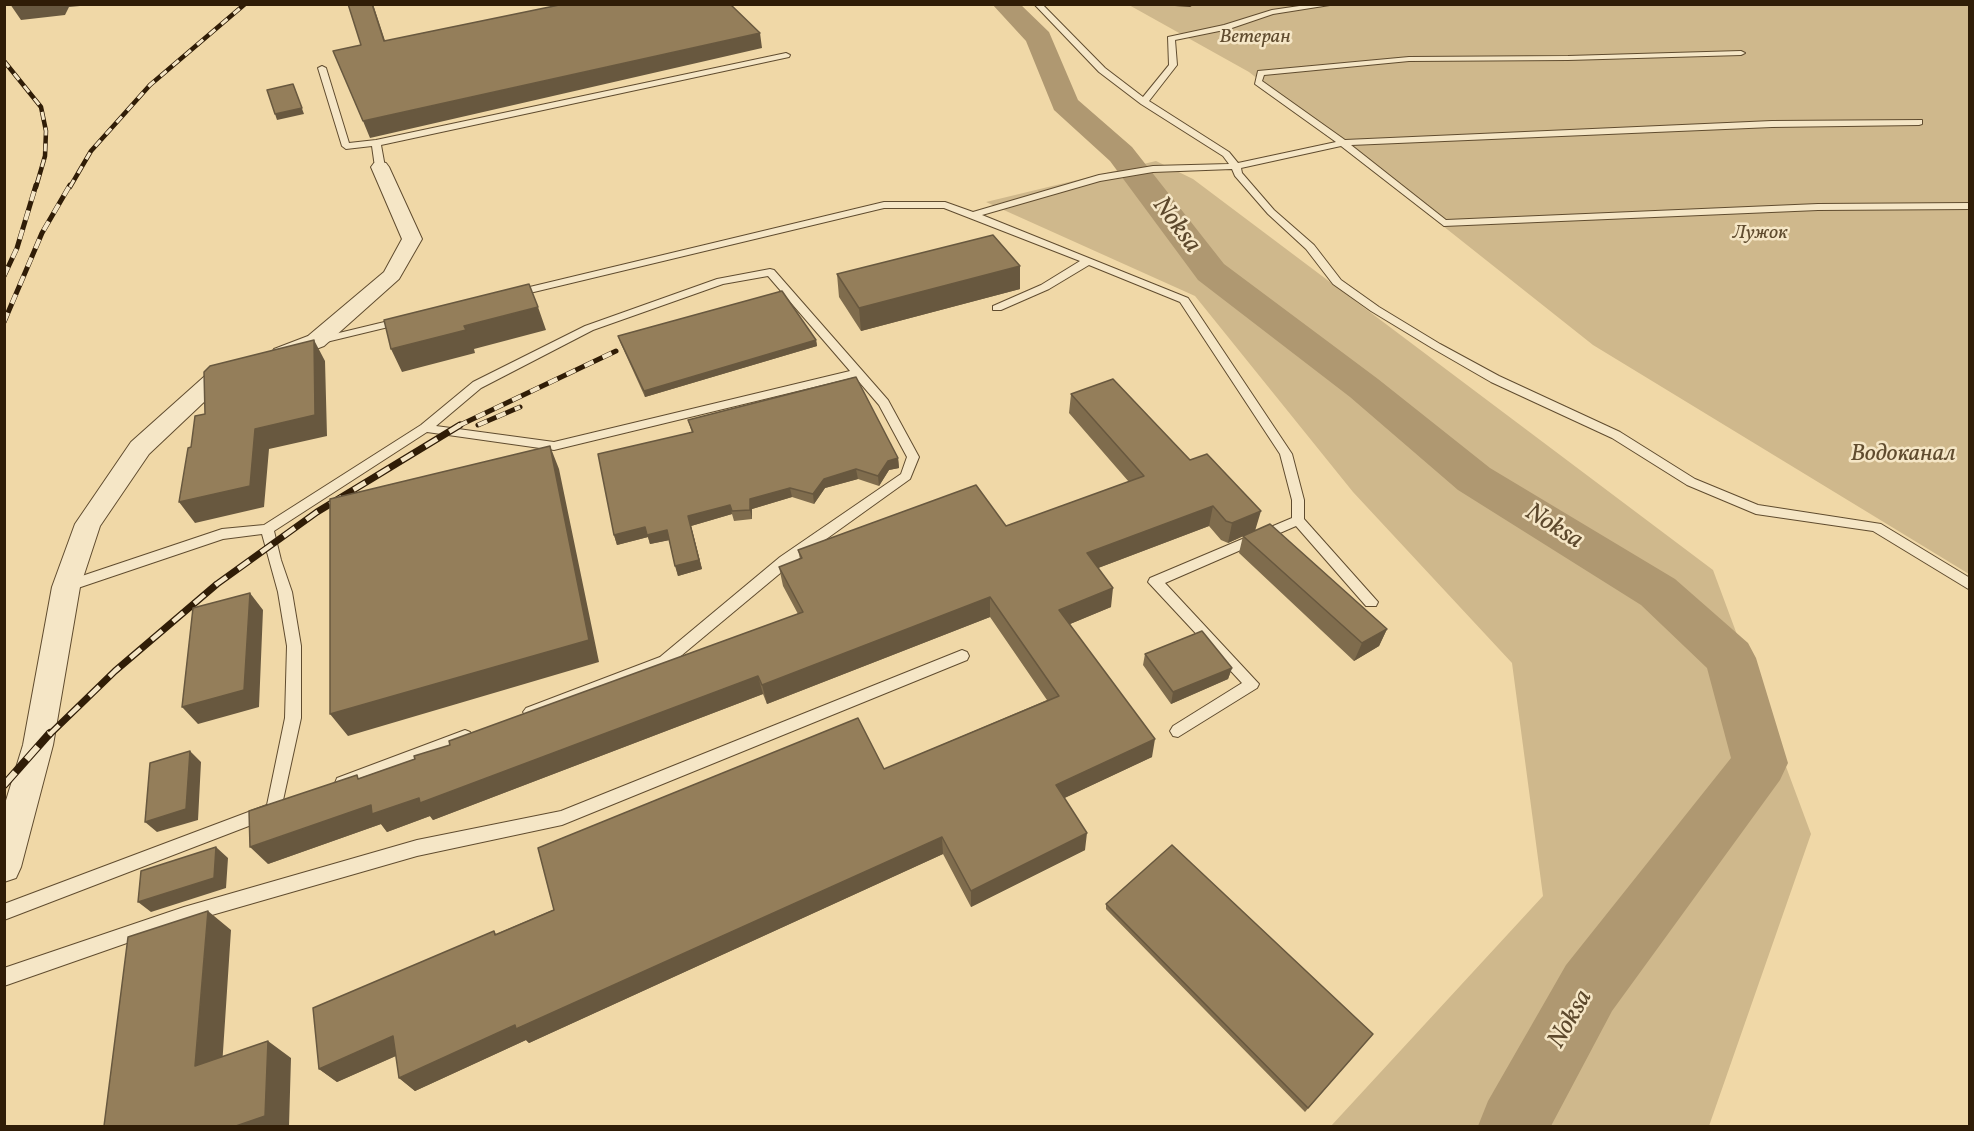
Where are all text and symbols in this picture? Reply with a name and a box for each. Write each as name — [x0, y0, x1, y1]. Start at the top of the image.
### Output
park label: Ветеран — [1219, 26, 1291, 50]
water label: Noksa — [1144, 192, 1206, 260]
park label: Лужок — [1733, 222, 1787, 246]
park label: Водоканал — [1850, 442, 1956, 470]
water label: Noksa — [1518, 498, 1588, 558]
water label: Noksa — [1543, 985, 1601, 1055]

